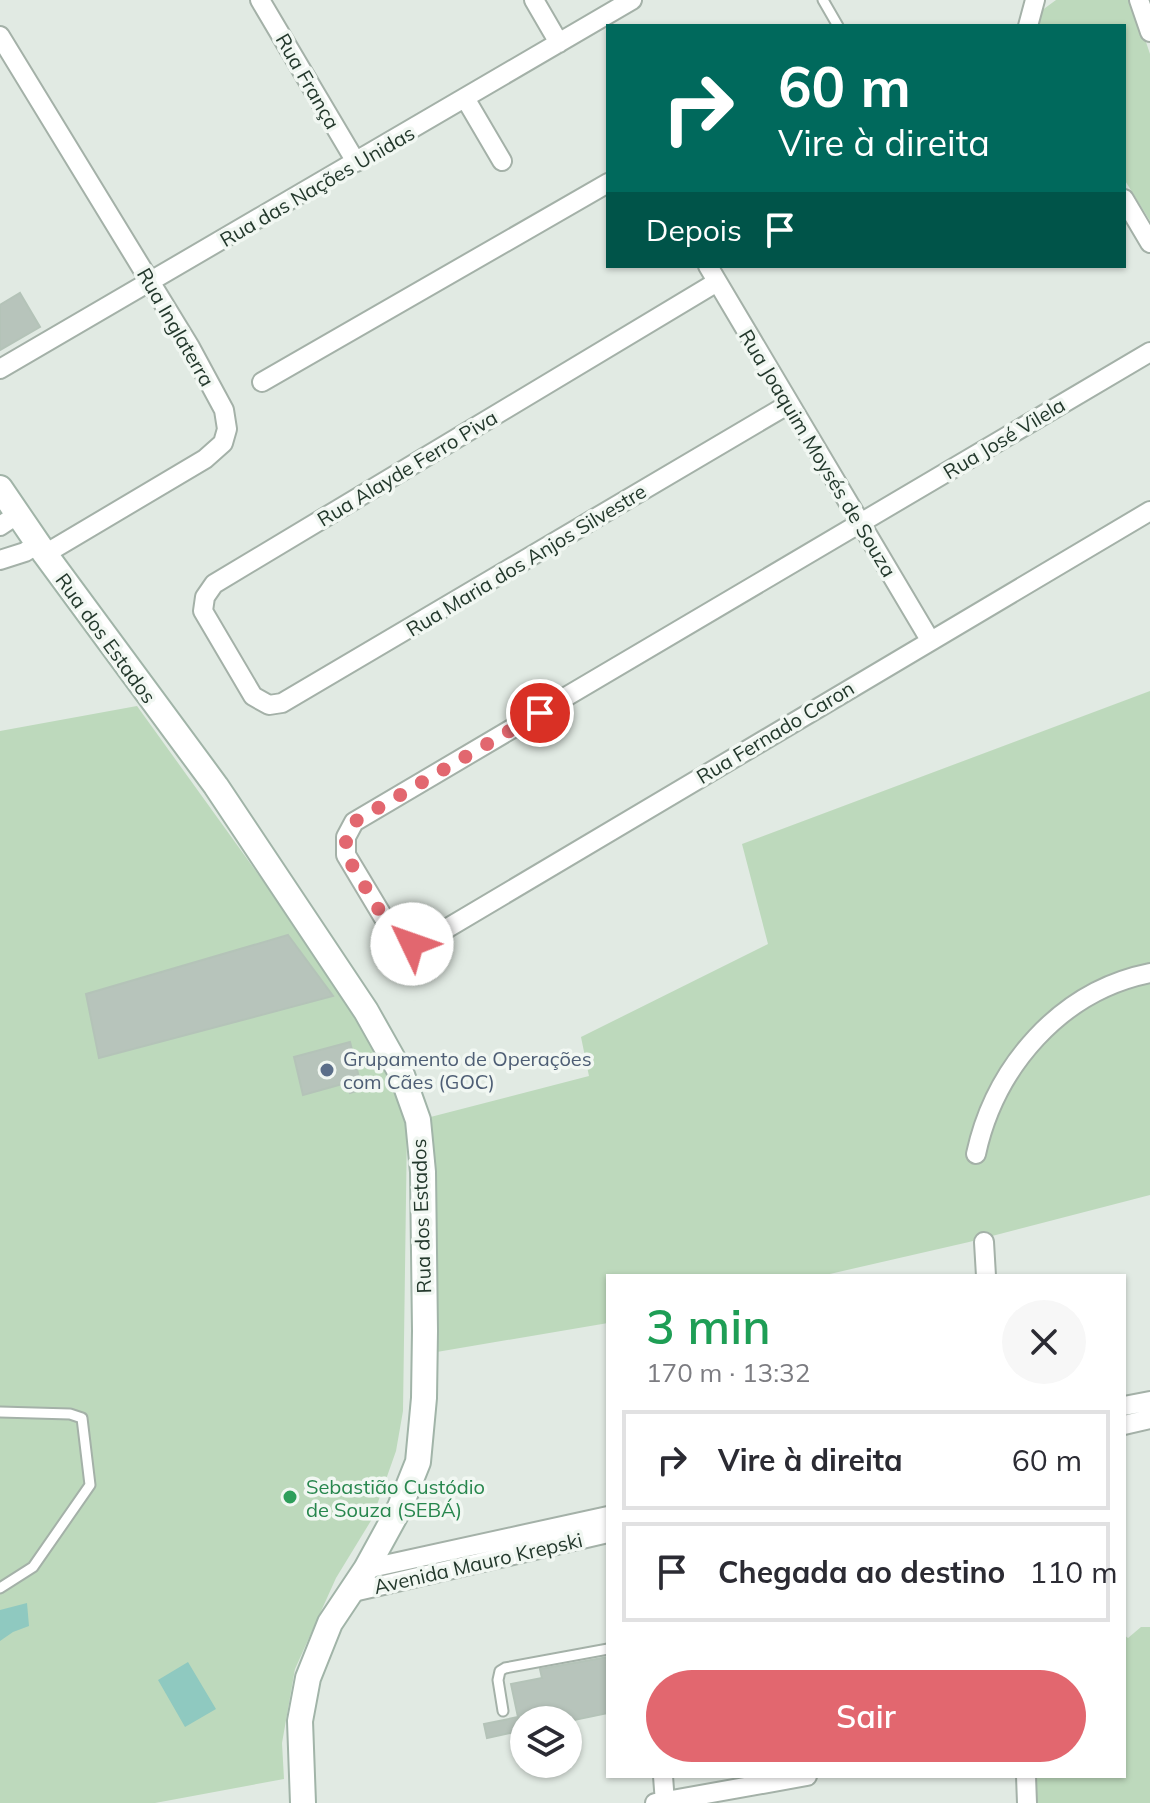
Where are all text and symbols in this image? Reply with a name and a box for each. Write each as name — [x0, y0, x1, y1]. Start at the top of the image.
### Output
street label: Rua França — [271, 29, 345, 133]
text: 60 m — [778, 51, 911, 121]
icon: right — [646, 56, 750, 160]
street label: Rua das Nações Unidas — [215, 120, 419, 252]
text: Vire à direita — [778, 120, 990, 165]
icon: arrive — [758, 208, 802, 252]
text: Depois — [646, 211, 742, 249]
street label: Rua Inglaterra — [132, 263, 220, 391]
street label: Rua Joaquim Moysés de Souza — [734, 325, 902, 581]
street label: Rua José Vilela — [939, 392, 1069, 484]
street label: Rua Alayde Ferro Piva — [312, 404, 502, 532]
street label: Rua Maria dos Anjos Silvestre — [402, 478, 650, 642]
street label: Rua dos Estados — [50, 568, 162, 708]
street label: Rua Fernado Caron — [692, 675, 858, 789]
pin — [506, 679, 574, 747]
icon: arrive — [518, 691, 562, 735]
position arrow — [370, 902, 454, 986]
place label: Grupamento de Operações com Cães (GOC) — [343, 1046, 592, 1094]
marker: Grupamento de Operações com Cães (GOC) — [318, 1061, 336, 1079]
street label: Rua dos Estados — [406, 1138, 436, 1294]
text: 3 min — [646, 1296, 771, 1356]
button: close — [1002, 1300, 1086, 1384]
text: 170 m · 13:32 — [646, 1356, 810, 1389]
icon: right — [650, 1438, 694, 1482]
text: Vire à direita — [718, 1441, 903, 1479]
text: 60 m — [1012, 1441, 1082, 1479]
place label: Sebastião Custódio de Souza (SEBÁ) — [306, 1474, 485, 1522]
marker: Sebastião Custódio de Souza (SEBÁ) — [281, 1488, 299, 1506]
street label: Avenida Mauro Krepski — [371, 1527, 585, 1599]
icon: arrive — [650, 1550, 694, 1594]
text: Chegada ao destino — [718, 1553, 1005, 1591]
text: 110 m — [1029, 1553, 1117, 1591]
button: Sair — [646, 1670, 1086, 1762]
map controls — [510, 1706, 582, 1778]
button: layers — [510, 1706, 582, 1778]

